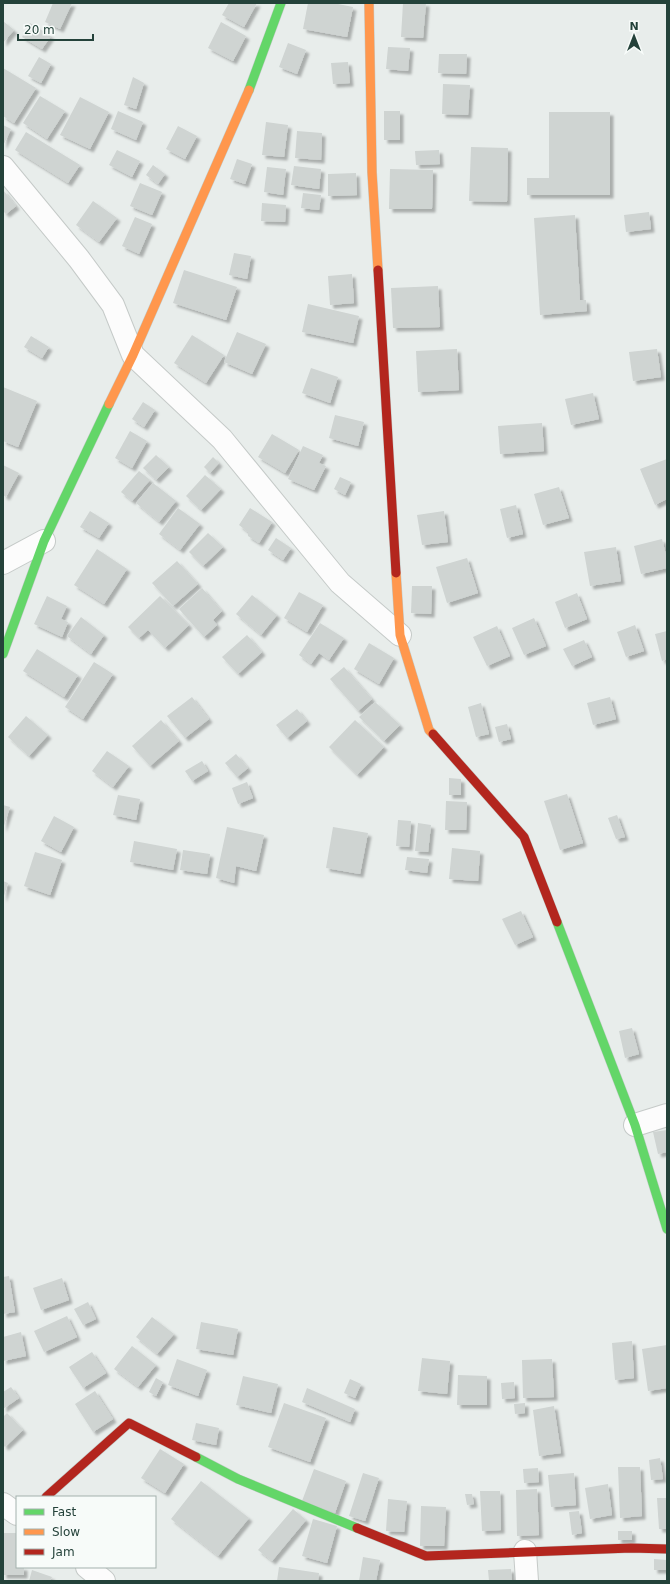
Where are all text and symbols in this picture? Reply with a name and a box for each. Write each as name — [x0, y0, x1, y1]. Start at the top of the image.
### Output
scale bar — [18, 16, 93, 42]
north arrow — [614, 16, 654, 56]
text: N — [629, 20, 639, 33]
text: 20 m — [24, 23, 55, 37]
legend — [16, 1496, 156, 1568]
text: Fast — [52, 1505, 76, 1519]
text: Slow — [52, 1525, 80, 1539]
text: Jam — [51, 1545, 75, 1559]

